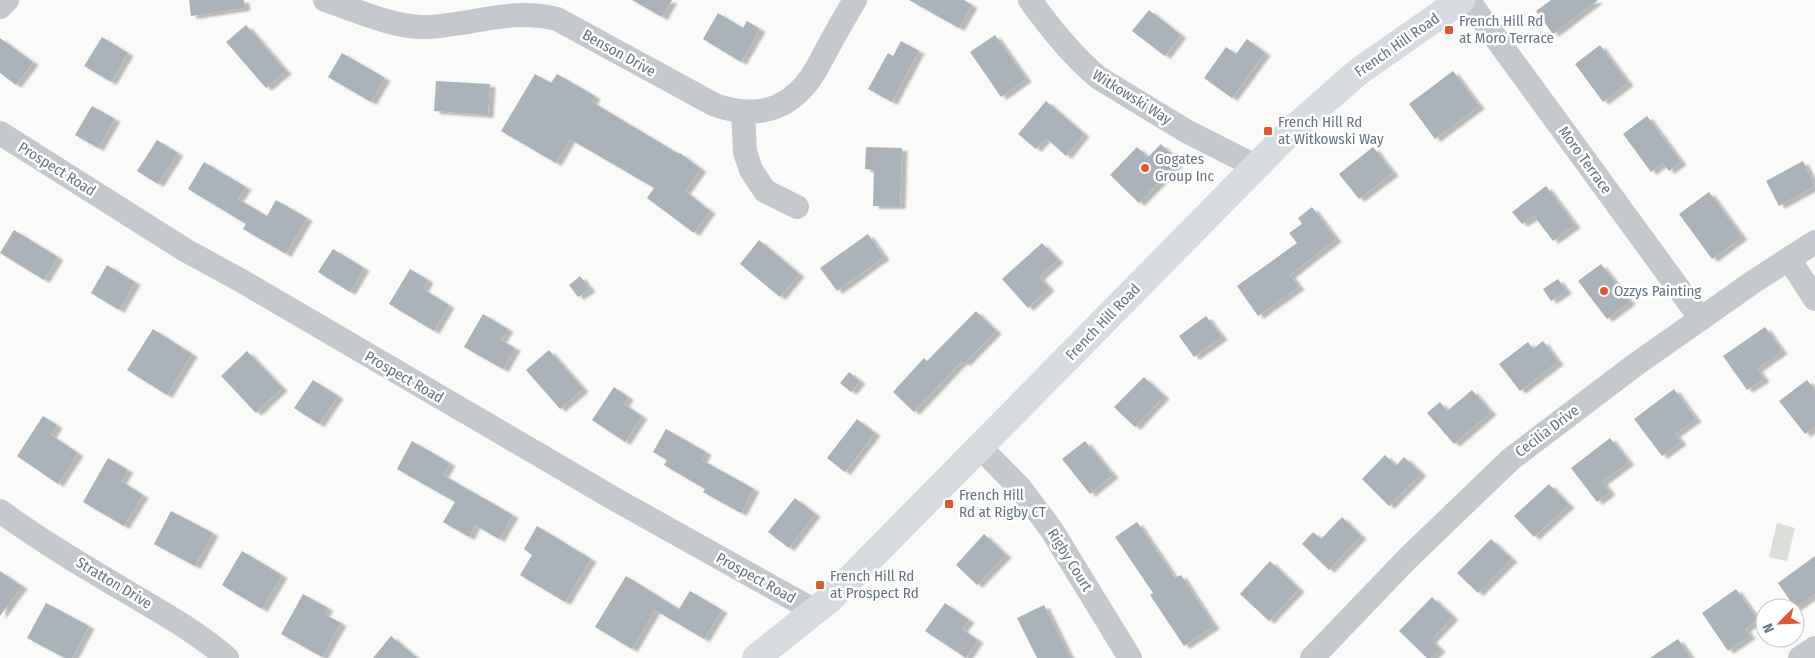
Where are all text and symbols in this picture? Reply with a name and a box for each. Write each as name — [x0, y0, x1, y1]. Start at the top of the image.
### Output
street label: French Hill Road — [1351, 9, 1443, 81]
place label: French Hill Rd at Moro Terrace — [1459, 12, 1554, 47]
marker: French Hill Rd at Moro Terrace — [1443, 24, 1455, 36]
street label: Benson Drive — [579, 25, 659, 81]
street label: Witkowski Way — [1089, 66, 1175, 129]
place label: French Hill Rd at Witkowski Way — [1278, 113, 1384, 148]
street label: Moro Terrace — [1554, 123, 1616, 197]
marker: French Hill Rd at Witkowski Way — [1262, 125, 1274, 137]
street label: Prospect Road — [15, 138, 99, 200]
place label: Gogates Group Inc — [1155, 150, 1214, 185]
marker: Gogates Group Inc — [1139, 162, 1151, 174]
street label: French Hill Road — [1062, 280, 1144, 364]
place label: Ozzys Painting — [1614, 282, 1701, 300]
marker: Ozzys Painting — [1598, 285, 1610, 297]
street label: Prospect Road — [361, 347, 447, 407]
street label: Cecilia Drive — [1512, 401, 1582, 461]
place label: French Hill Rd at Rigby CT — [959, 486, 1046, 521]
marker: French Hill Rd at Rigby CT — [943, 498, 955, 510]
street label: Rigby Court — [1044, 525, 1096, 595]
street label: Prospect Road — [713, 549, 799, 607]
street label: Stratton Drive — [73, 553, 155, 613]
place label: French Hill Rd at Prospect Rd — [830, 567, 919, 602]
marker: French Hill Rd at Prospect Rd — [814, 579, 826, 591]
north arrow — [1755, 598, 1805, 648]
text: N — [1759, 621, 1778, 635]

